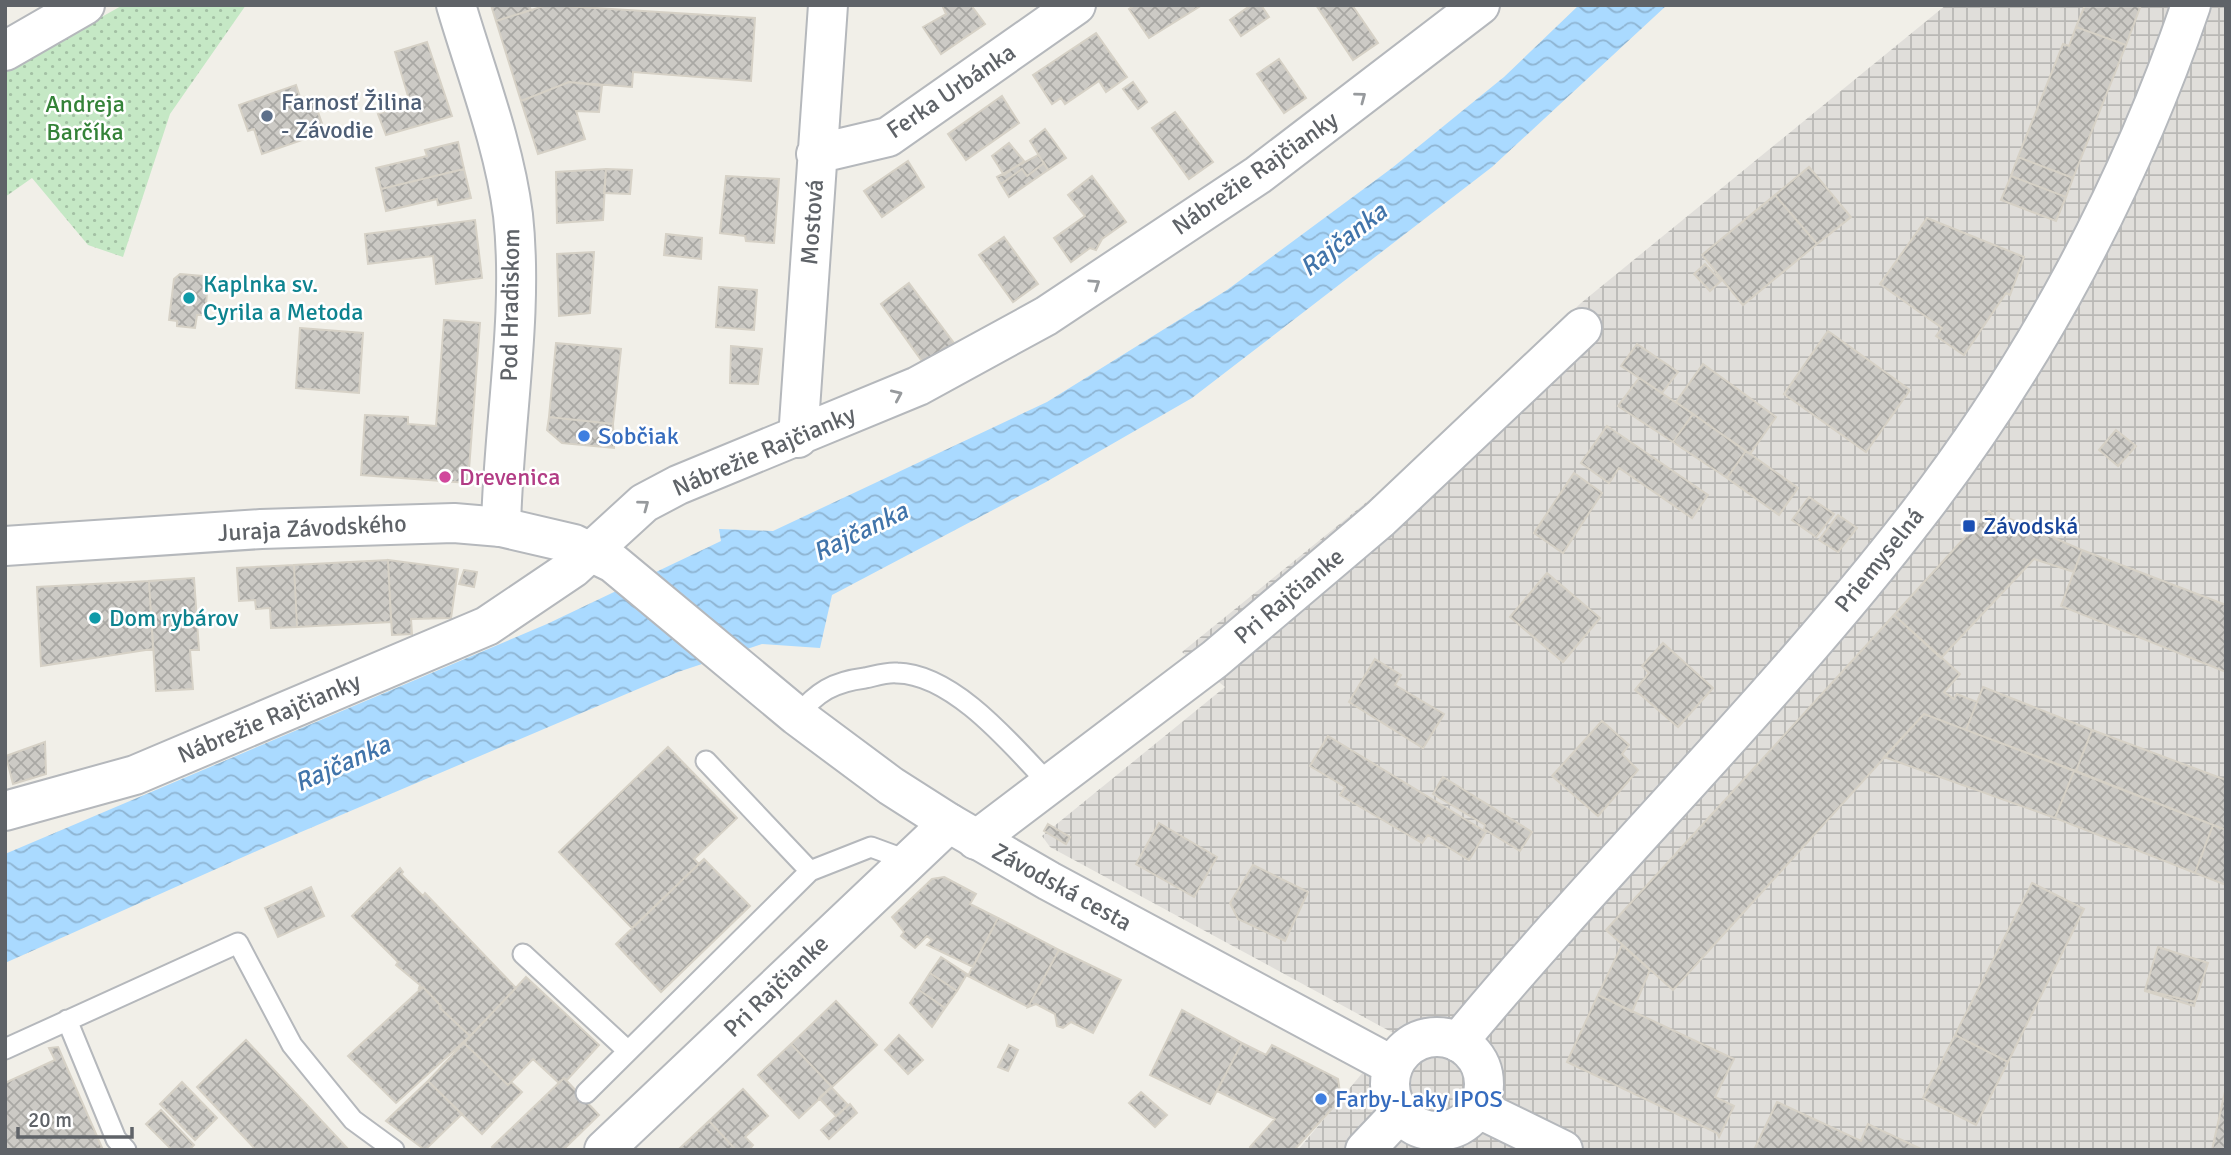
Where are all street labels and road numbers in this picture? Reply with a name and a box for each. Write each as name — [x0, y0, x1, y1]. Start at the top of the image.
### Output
street label: Ferka Urbánka — [881, 37, 1021, 145]
street label: Nábrežie Rajčianky — [1166, 105, 1344, 241]
street label: Mostová — [794, 178, 830, 266]
street label: Pod Hradiskom — [494, 228, 526, 382]
street label: Nábrežie Rajčianky — [668, 399, 860, 503]
street label: Priemyselná — [1828, 502, 1930, 618]
street label: Juraja Závodského — [217, 508, 407, 548]
street label: Pri Rajčianke — [1228, 541, 1350, 651]
street label: Nábrežie Rajčianky — [173, 666, 365, 770]
street label: Závodská cesta — [987, 836, 1137, 938]
street label: Pri Rajčianke — [717, 929, 835, 1043]

